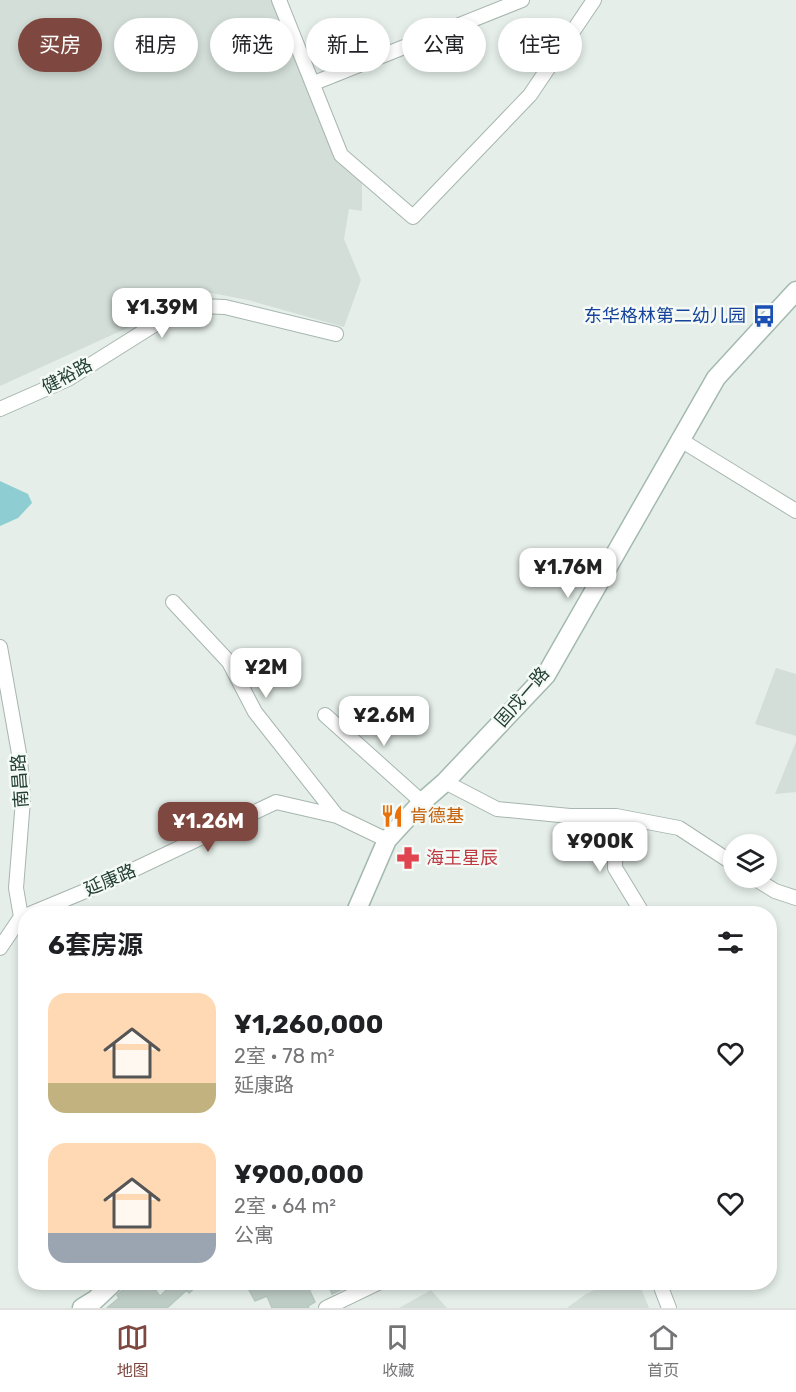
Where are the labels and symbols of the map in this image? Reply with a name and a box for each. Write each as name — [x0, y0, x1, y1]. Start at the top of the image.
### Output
pin: ¥1.39M — [113, 288, 211, 339]
bus stop icon: 东华格林第二幼儿园 — [751, 303, 777, 329]
place label: 东华格林第二幼儿园 — [584, 305, 746, 327]
street label: 健裕路 — [38, 354, 96, 398]
pin: ¥1.76M — [519, 548, 617, 599]
pin: ¥2M — [237, 648, 295, 699]
street label: 固戍一路 — [490, 663, 554, 731]
pin: ¥2.6M — [342, 696, 426, 747]
street label: 南昌路 — [7, 753, 33, 809]
pin: ¥1.26M — [159, 802, 257, 853]
restaurant icon: 肯德基 — [379, 803, 405, 829]
place label: 肯德基 — [410, 805, 464, 827]
pin: ¥900K — [558, 822, 642, 873]
pharmacy icon: 海王星辰 — [395, 845, 421, 871]
place label: 海王星辰 — [426, 847, 498, 869]
street label: 延康路 — [81, 859, 139, 901]

